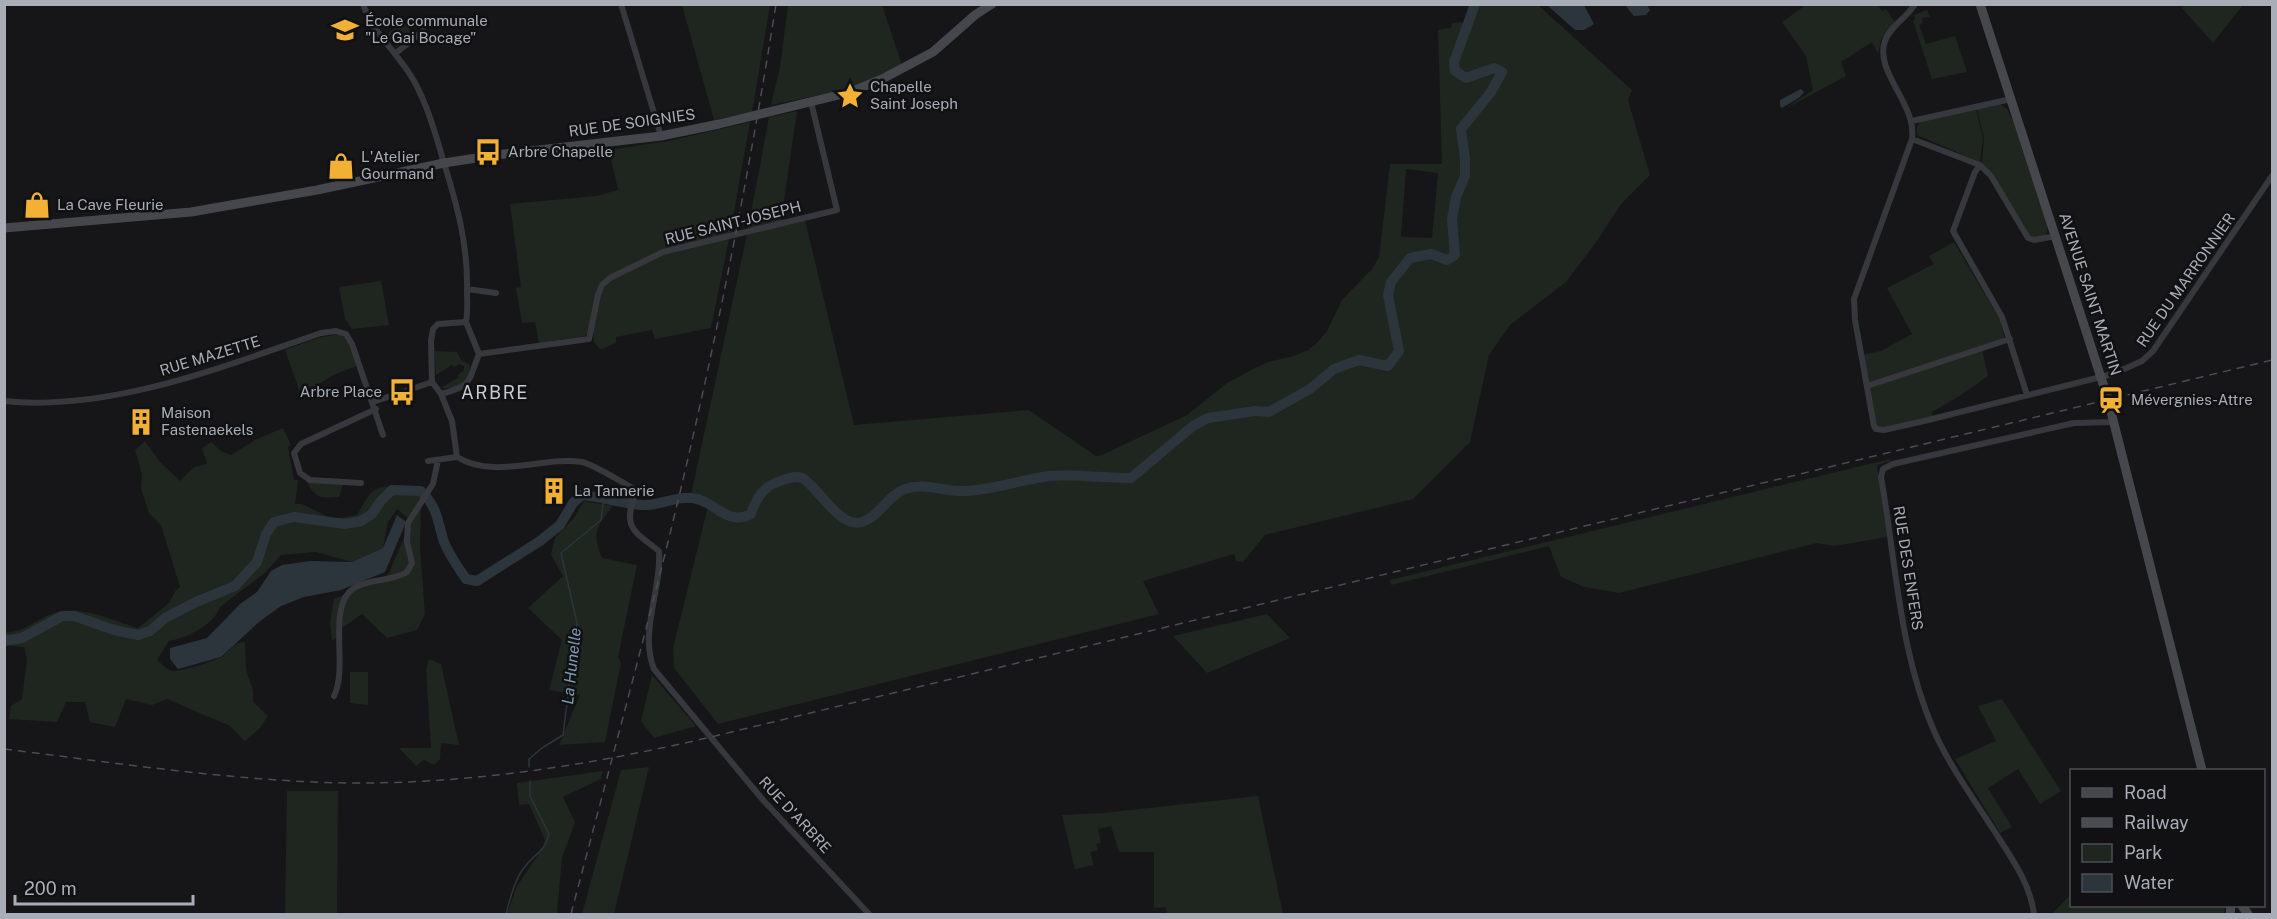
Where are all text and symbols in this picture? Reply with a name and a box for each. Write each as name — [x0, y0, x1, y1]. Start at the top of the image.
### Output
place label: École communale "Le Gai Bocage" — [365, 12, 488, 46]
school or university icon: École communale "Le Gai Bocage" — [330, 15, 360, 45]
place label: Chapelle Saint Joseph — [870, 78, 958, 112]
place icon: Chapelle Saint Joseph — [835, 81, 865, 111]
street label: RUE DE SOIGNIES — [567, 105, 696, 140]
bus stop icon: Arbre Chapelle — [473, 137, 503, 167]
place label: Arbre Chapelle — [508, 143, 613, 160]
place label: L'Atelier Gourmand — [361, 148, 434, 182]
shop icon: L'Atelier Gourmand — [326, 151, 356, 181]
shop icon: La Cave Fleurie — [22, 190, 52, 220]
place label: La Cave Fleurie — [57, 196, 164, 213]
street label: RUE SAINT-JOSEPH — [663, 197, 803, 248]
street label: AVENUE SAINT MARTIN — [2056, 210, 2125, 377]
street label: RUE DU MARRONNIER — [2133, 210, 2238, 350]
street label: RUE MAZETTE — [158, 332, 262, 379]
bus stop icon: Arbre Place — [387, 377, 417, 407]
district label: ARBRE — [461, 382, 529, 403]
place label: Arbre Place — [300, 383, 382, 400]
station icon: Mévergnies-Attre — [2096, 385, 2126, 415]
place label: Mévergnies-Attre — [2131, 391, 2253, 408]
place label: Maison Fastenaekels — [161, 404, 253, 438]
building icon: Maison Fastenaekels — [126, 407, 156, 437]
building icon: La Tannerie — [539, 476, 569, 506]
place label: La Tannerie — [574, 482, 655, 499]
street label: RUE DES ENFERS — [1890, 505, 1927, 631]
water label: La Hunelle — [558, 626, 585, 705]
legend — [2070, 769, 2265, 907]
street label: RUE D'ARBRE — [756, 773, 835, 856]
text: Road — [2124, 782, 2167, 803]
text: Railway — [2124, 812, 2189, 833]
text: Park — [2124, 842, 2162, 863]
scale bar — [15, 868, 194, 906]
text: Water — [2124, 872, 2174, 893]
text: 200 m — [24, 878, 77, 899]

